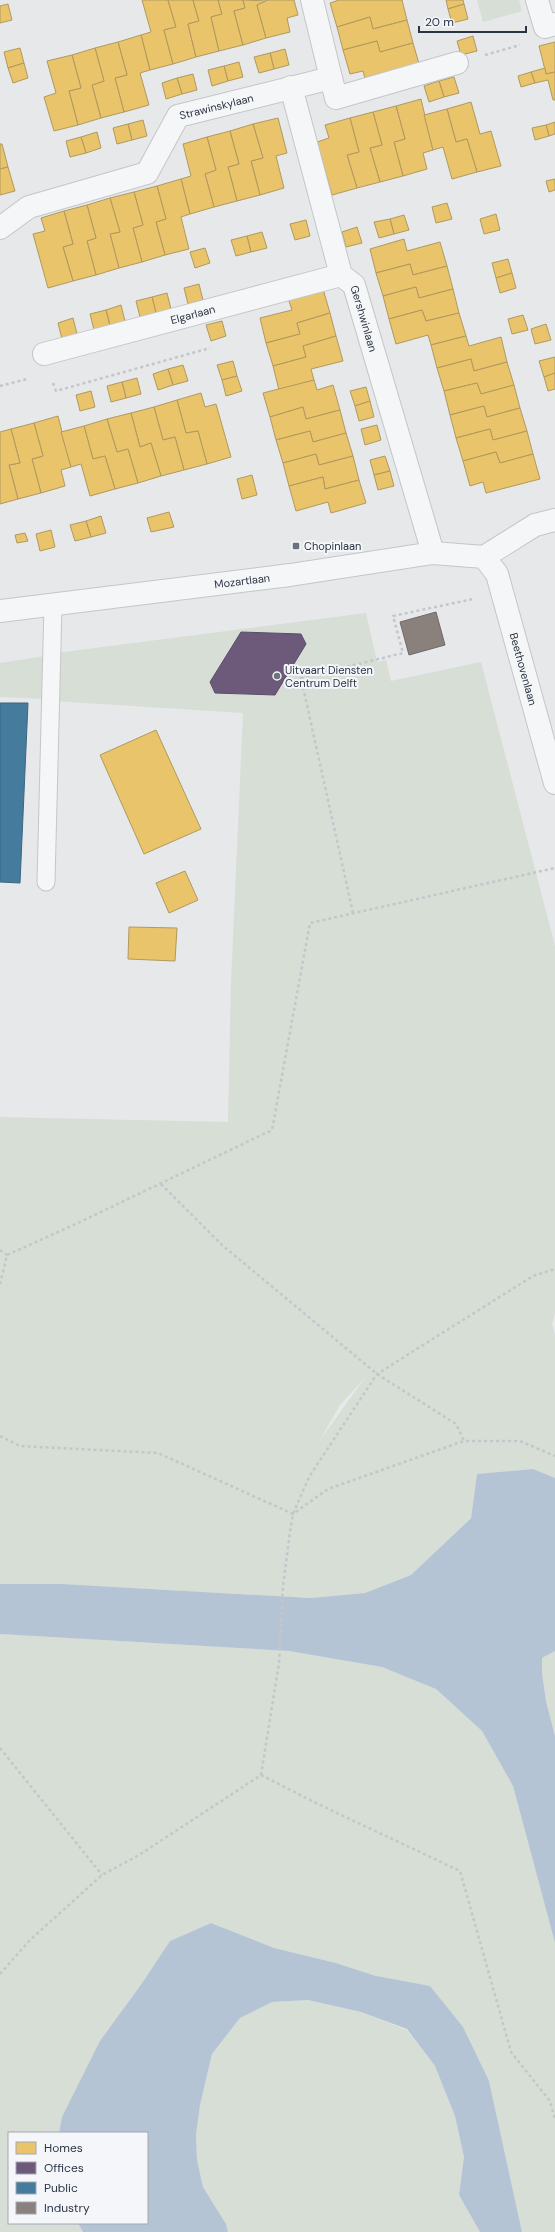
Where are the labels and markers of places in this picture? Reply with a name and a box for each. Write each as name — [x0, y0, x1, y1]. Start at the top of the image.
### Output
place label: Chopinlaan — [304, 539, 361, 553]
marker: Chopinlaan — [291, 541, 301, 551]
place label: Uitvaart Diensten Centrum Delft — [285, 663, 373, 690]
marker: Uitvaart Diensten Centrum Delft — [272, 671, 282, 681]

